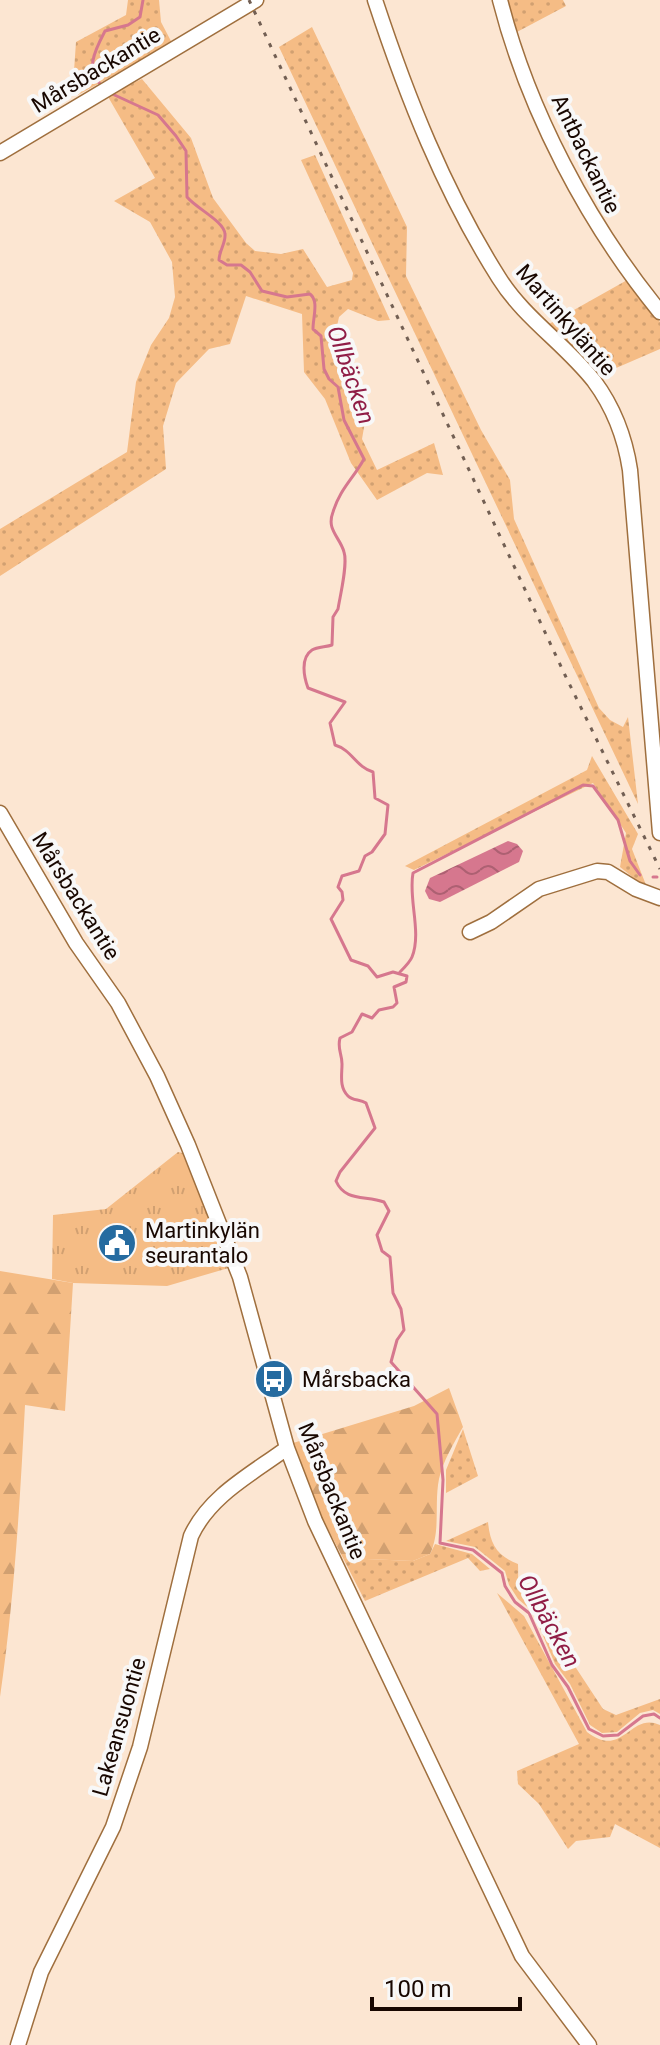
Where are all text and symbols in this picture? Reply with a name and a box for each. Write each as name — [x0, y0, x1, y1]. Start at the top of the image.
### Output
street label: Mårsbackantie — [27, 22, 165, 118]
street label: Antbackantie — [546, 91, 626, 217]
street label: Martinkyläntie — [511, 259, 621, 381]
water label: Ollbäcken — [321, 322, 381, 428]
street label: Mårsbackantie — [27, 828, 125, 964]
place label: Martinkylän seurantalo — [145, 1218, 260, 1268]
public building icon: Martinkylän seurantalo — [96, 1222, 138, 1264]
bus stop icon: Mårsbacka — [253, 1358, 295, 1400]
place label: Mårsbacka — [302, 1367, 411, 1392]
street label: Mårsbackantie — [293, 1419, 371, 1563]
water label: Ollbäcken — [512, 1570, 586, 1672]
street label: Lakeansuontie — [87, 1655, 151, 1799]
scale bar — [372, 1961, 520, 2011]
text: 100 m — [384, 1975, 451, 2003]

